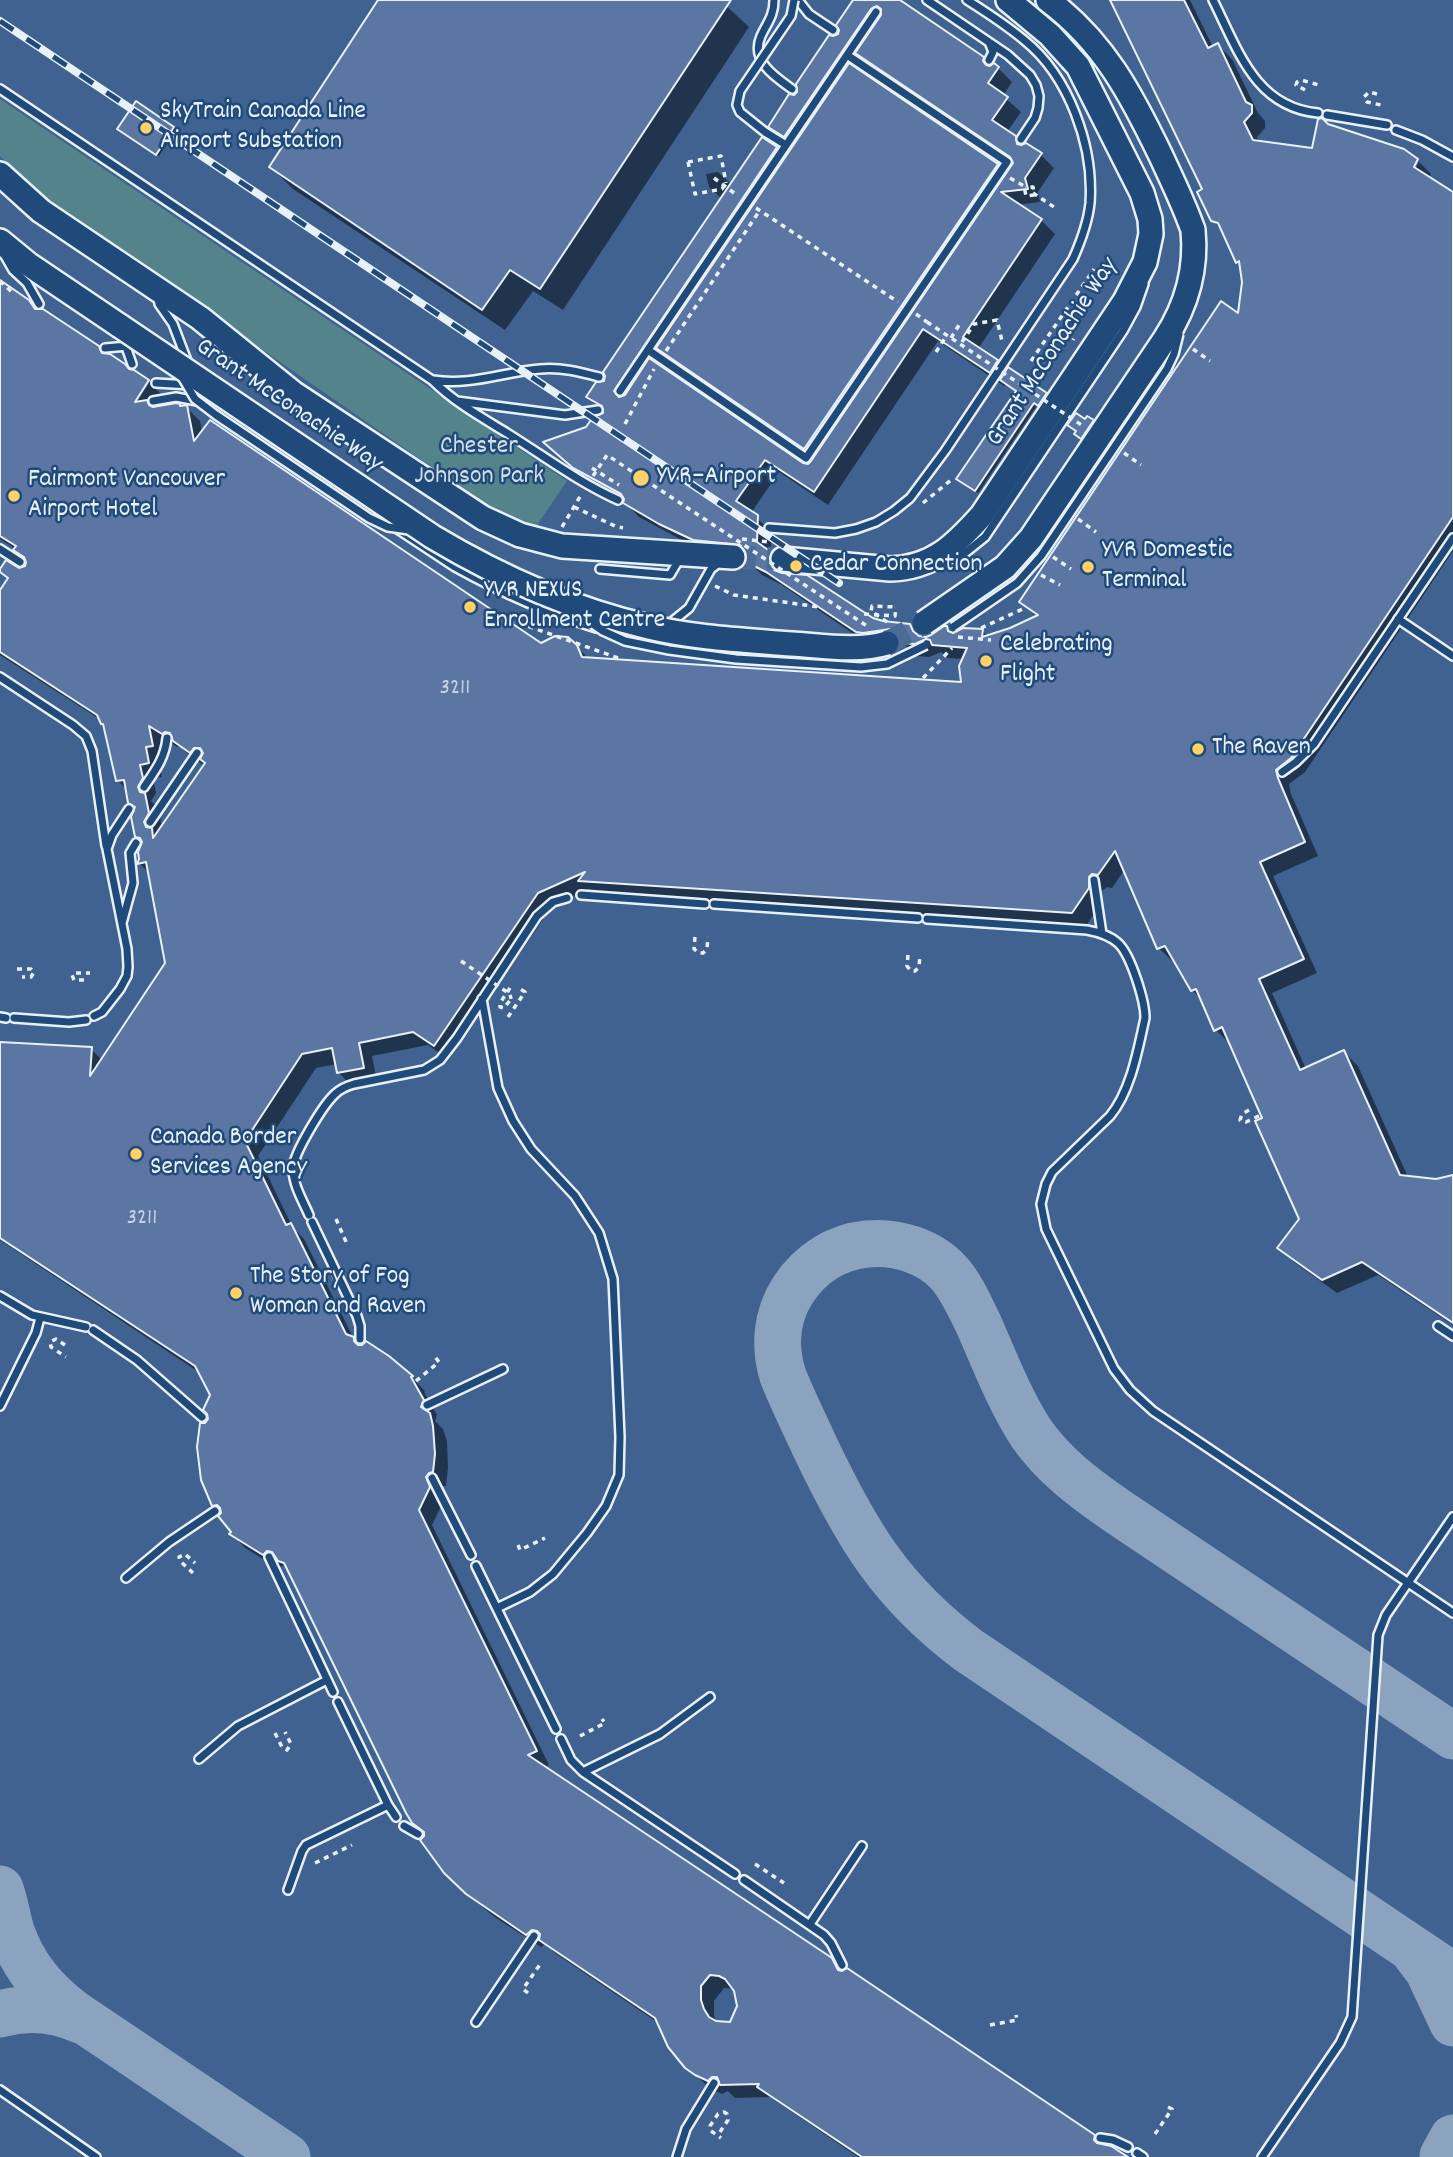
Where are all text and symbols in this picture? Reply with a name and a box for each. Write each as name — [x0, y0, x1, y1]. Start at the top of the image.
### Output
place label: SkyTrain Canada Line Airport Substation — [160, 97, 366, 158]
marker: SkyTrain Canada Line Airport Substation — [138, 120, 154, 136]
street label: Grant McConachie Way — [981, 253, 1127, 453]
street label: Grant McConachie Way — [188, 333, 388, 481]
park label: Chester Johnson Park — [414, 432, 544, 494]
place label: YVR–Airport — [657, 462, 776, 494]
place label: Fairmont Vancouver Airport Hotel — [28, 465, 225, 526]
marker: YVR–Airport — [631, 468, 651, 488]
marker: Fairmont Vancouver Airport Hotel — [6, 488, 22, 504]
place label: YVR Domestic Terminal — [1102, 536, 1233, 598]
place label: Cedar Connection — [810, 550, 983, 582]
marker: Cedar Connection — [788, 558, 804, 574]
marker: YVR Domestic Terminal — [1080, 559, 1096, 575]
place label: YVR NEXUS Enrollment Centre — [484, 576, 665, 638]
marker: YVR NEXUS Enrollment Centre — [462, 599, 478, 615]
place label: Celebrating Flight — [1000, 630, 1113, 692]
marker: Celebrating Flight — [978, 653, 994, 669]
house number: 3211 — [440, 676, 470, 704]
place label: The Raven — [1212, 733, 1311, 765]
marker: The Raven — [1190, 741, 1206, 757]
place label: Canada Border Services Agency — [150, 1123, 307, 1184]
marker: Canada Border Services Agency — [128, 1146, 144, 1162]
house number: 3211 — [127, 1206, 157, 1234]
place label: The Story of Fog Woman and Raven — [250, 1262, 426, 1324]
marker: The Story of Fog Woman and Raven — [228, 1285, 244, 1301]

